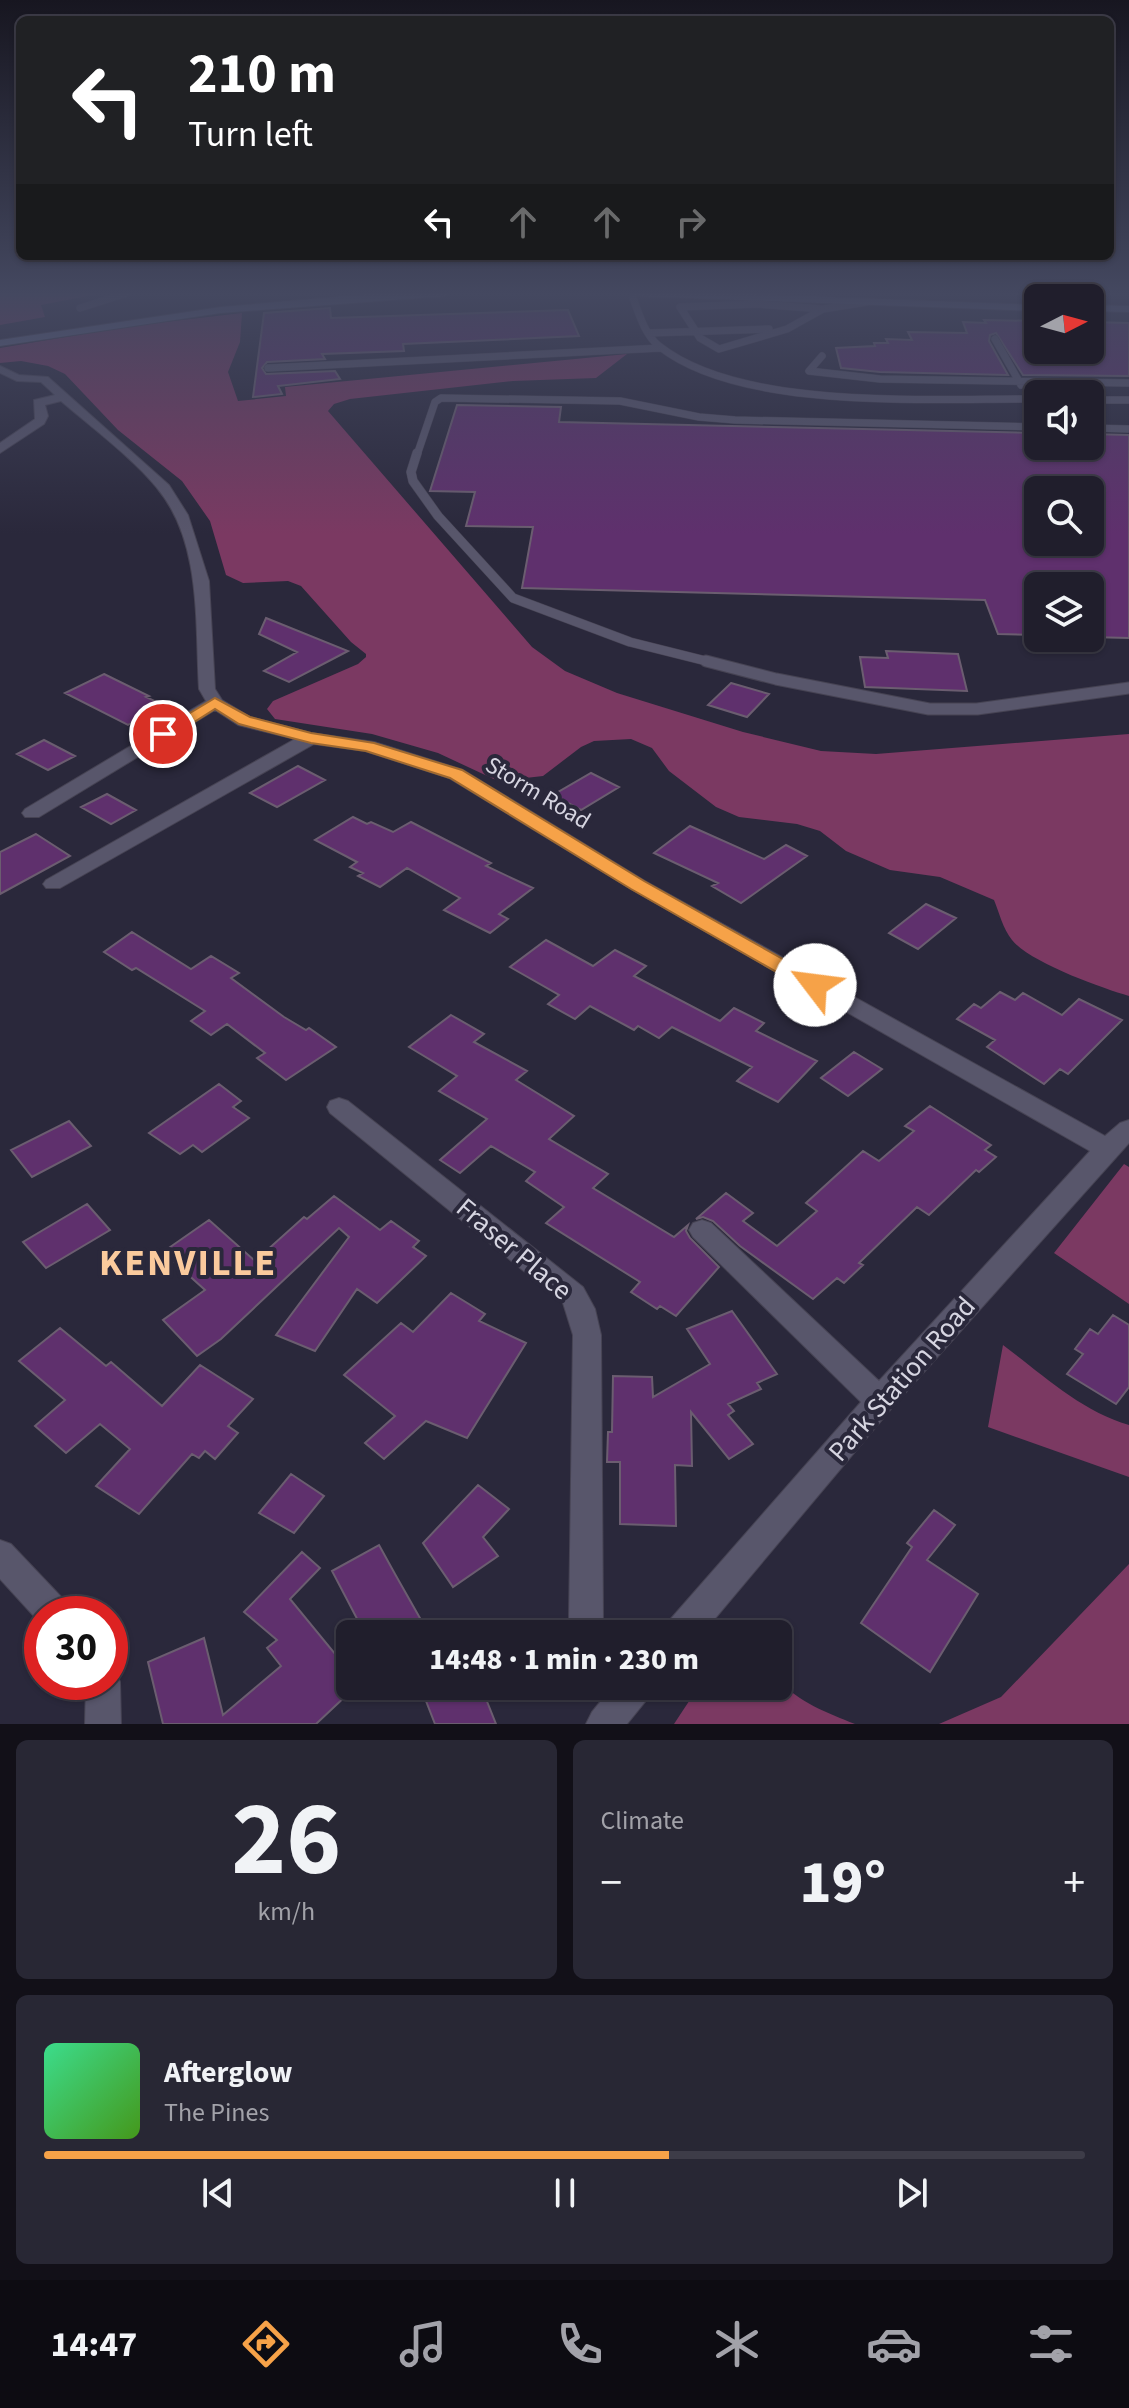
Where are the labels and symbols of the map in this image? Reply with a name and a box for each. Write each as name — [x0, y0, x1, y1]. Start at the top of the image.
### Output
north arrow — [1024, 284, 1104, 364]
pin — [129, 700, 197, 768]
street label: Storm Road — [479, 748, 597, 838]
position arrow — [773, 943, 857, 1027]
street label: Fraser Place — [447, 1189, 581, 1309]
district label: KENVILLE — [99, 1236, 277, 1290]
street label: Park Station Road — [819, 1288, 985, 1470]
speed limit sign: 30 — [24, 1596, 128, 1700]

